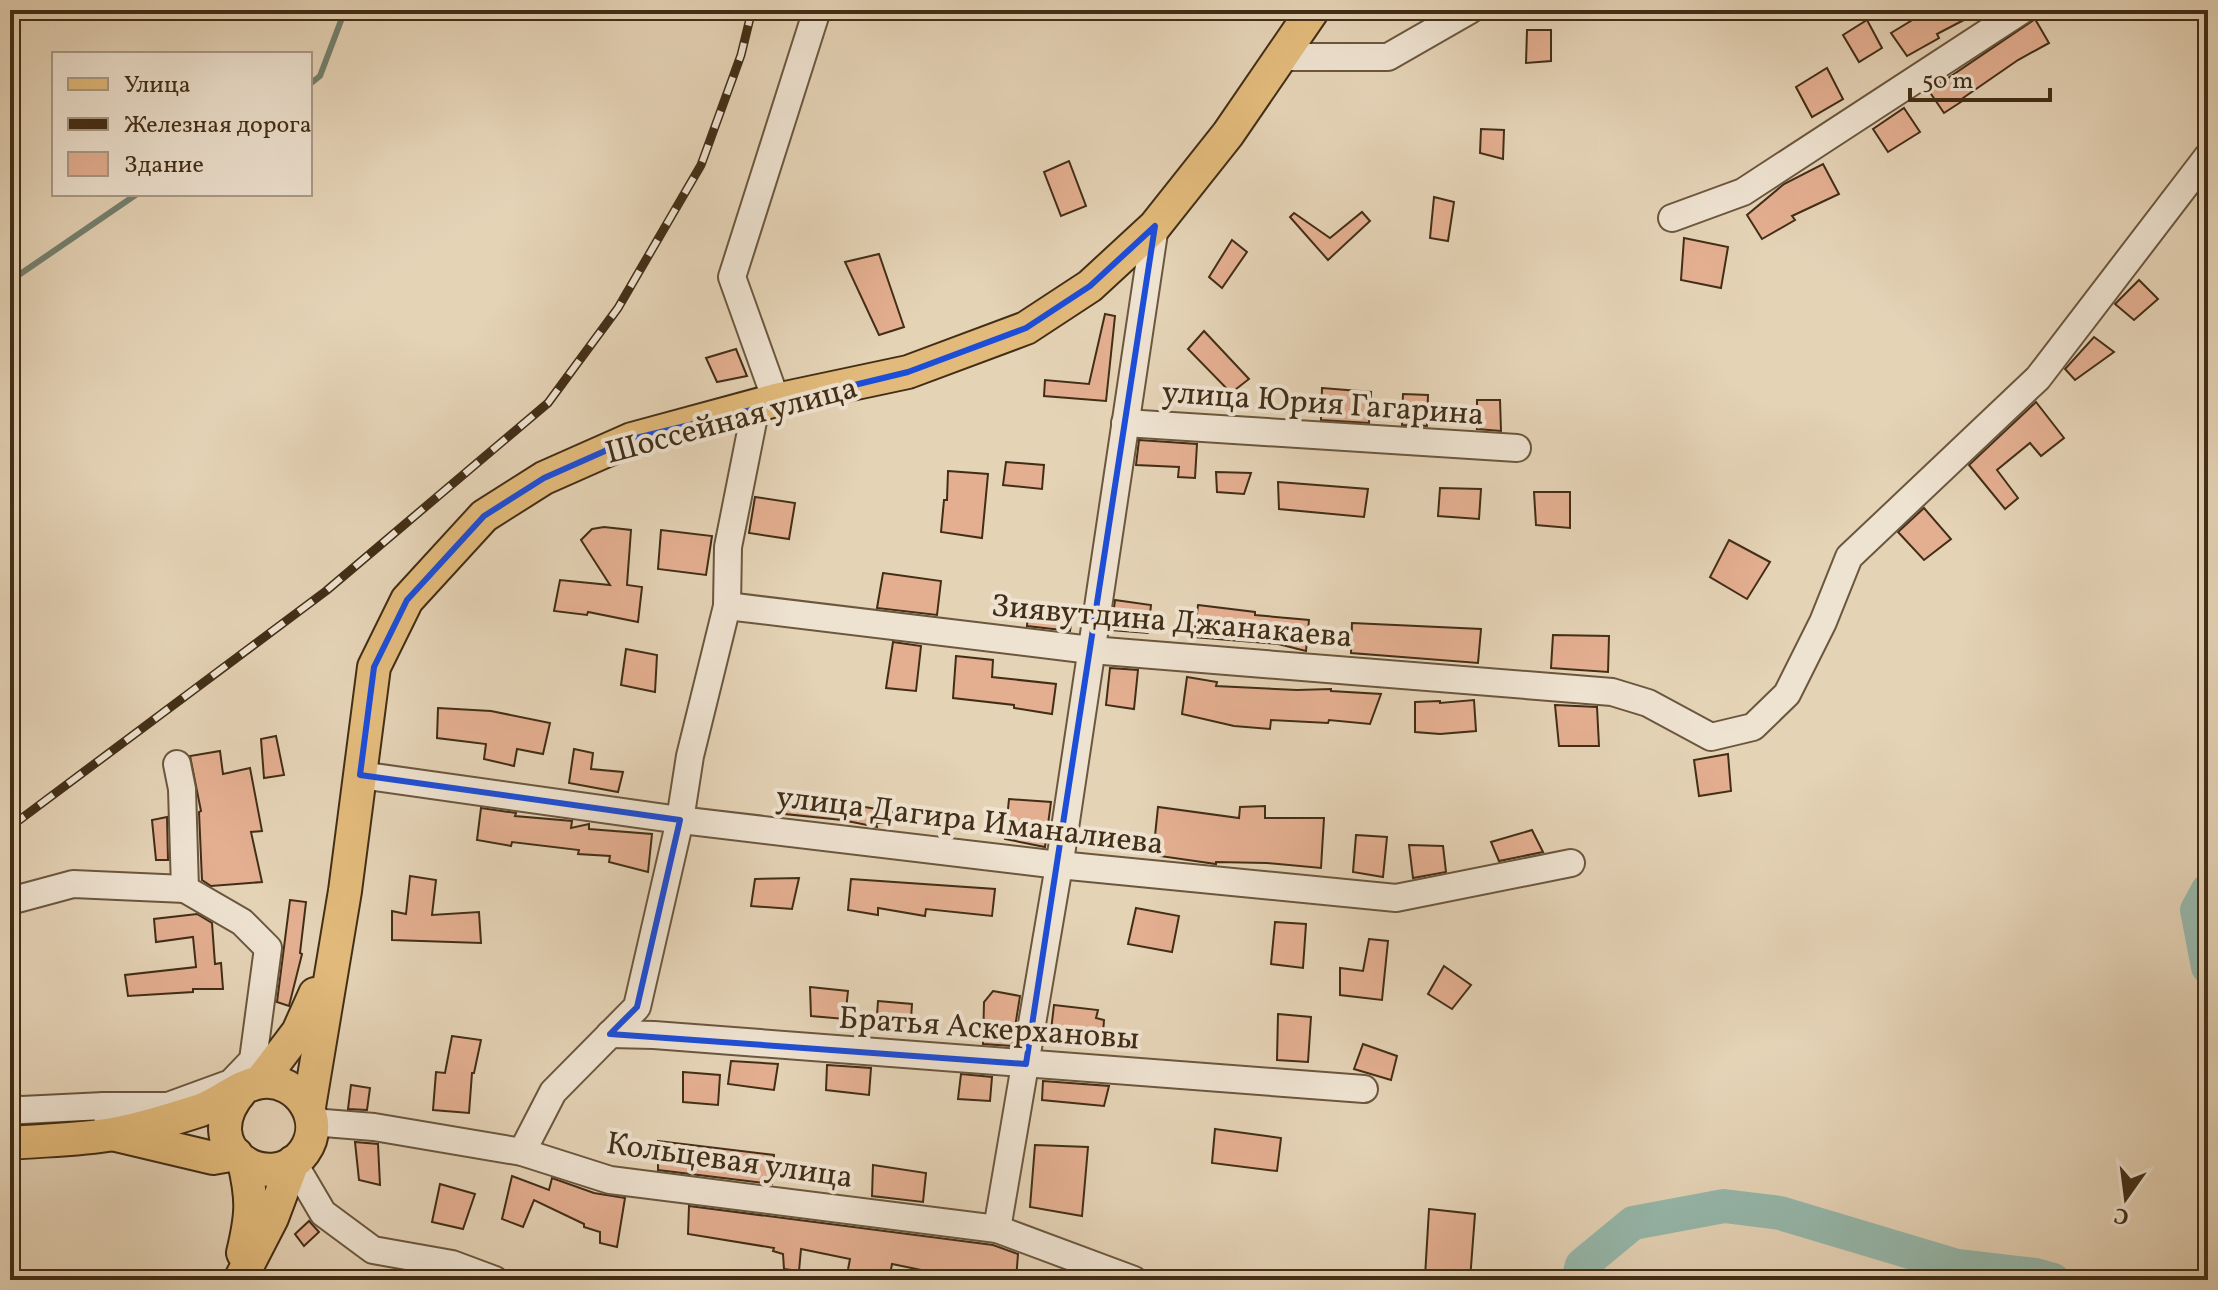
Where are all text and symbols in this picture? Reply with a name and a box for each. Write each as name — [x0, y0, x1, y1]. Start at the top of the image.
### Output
legend — [52, 52, 312, 196]
scale bar — [1910, 52, 2050, 102]
text: 50 m — [1922, 65, 1974, 99]
text: Улица — [124, 69, 191, 103]
text: Железная дорога — [124, 109, 312, 143]
text: Здание — [124, 149, 204, 183]
street label: Шоссейная улица — [601, 367, 863, 477]
street label: улица Юрия Гагарина — [1160, 372, 1485, 438]
street label: Зиявутдина Джанакаева — [989, 585, 1354, 661]
street label: улица Дагира Иманалиева — [773, 776, 1166, 868]
street label: Братья Аскерхановы — [837, 998, 1141, 1062]
street label: Кольцевая улица — [603, 1123, 856, 1201]
north arrow — [2086, 1158, 2166, 1238]
text: С — [2111, 1198, 2132, 1232]

